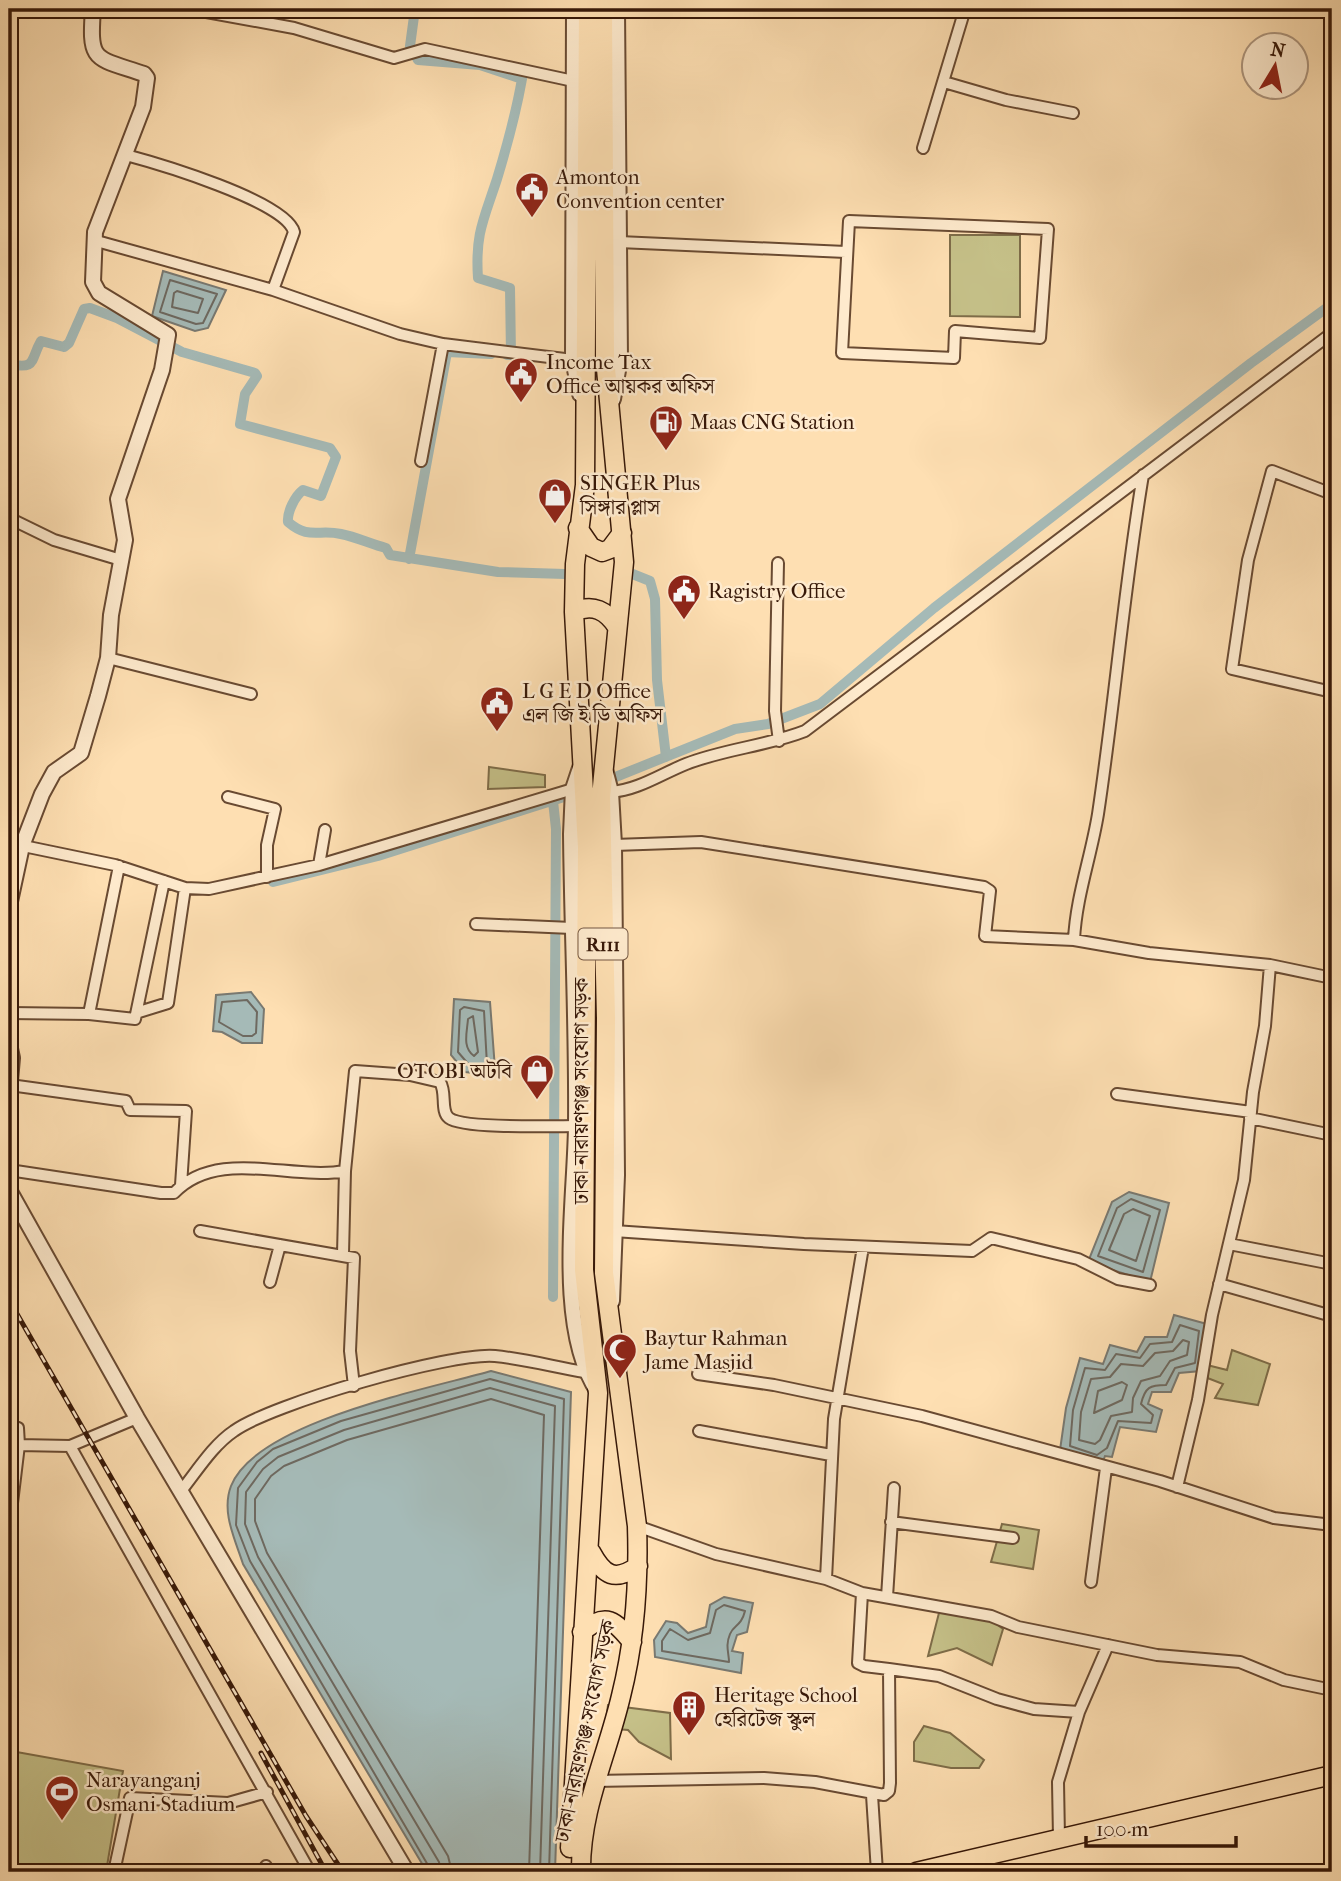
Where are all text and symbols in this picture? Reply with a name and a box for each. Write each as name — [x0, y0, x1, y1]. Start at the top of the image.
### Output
north arrow — [1240, 32, 1310, 102]
text: N — [1269, 38, 1287, 62]
place label: Amonton Convention center — [555, 165, 724, 213]
public building icon: Amonton Convention center — [513, 170, 551, 219]
place label: Income Tax Office আয়কর অফিস — [546, 350, 716, 398]
public building icon: Income Tax Office আয়কর অফিস — [502, 355, 540, 404]
fuel station icon: Maas CNG Station — [647, 403, 685, 452]
place label: Maas CNG Station — [690, 410, 854, 434]
place label: SINGER Plus সিঙ্গার প্লাস — [579, 471, 700, 519]
shop icon: SINGER Plus সিঙ্গার প্লাস — [536, 476, 574, 525]
public building icon: Ragistry Office — [665, 572, 703, 621]
place label: Ragistry Office — [708, 579, 845, 603]
place label: L G E D Office এল জি ই ডি অফিস — [522, 679, 664, 727]
public building icon: L G E D Office এল জি ই ডি অফিস — [478, 684, 516, 733]
road number: R111 — [578, 928, 628, 960]
street label: ঢাকা-নারায়ণগঞ্জ সংযোগ সড়ক — [569, 977, 593, 1205]
shop icon: OTOBI অটবি — [518, 1052, 556, 1101]
place label: OTOBI অটবি — [397, 1059, 513, 1083]
place label: Baytur Rahman Jame Masjid — [642, 1326, 787, 1374]
mosque icon: Baytur Rahman Jame Masjid — [601, 1331, 639, 1380]
street label: ঢাকা-নারায়ণগঞ্জ সংযোগ সড়ক — [550, 1617, 621, 1845]
place label: Heritage School হেরিটেজ স্কুল — [714, 1683, 858, 1732]
building icon: Heritage School হেরিটেজ স্কুল — [670, 1688, 708, 1737]
place label: Narayanganj Osmani Stadium — [86, 1768, 236, 1816]
sports icon: Narayanganj Osmani Stadium — [43, 1773, 81, 1822]
scale bar — [1086, 1804, 1236, 1848]
text: 100 m — [1096, 1817, 1149, 1841]

